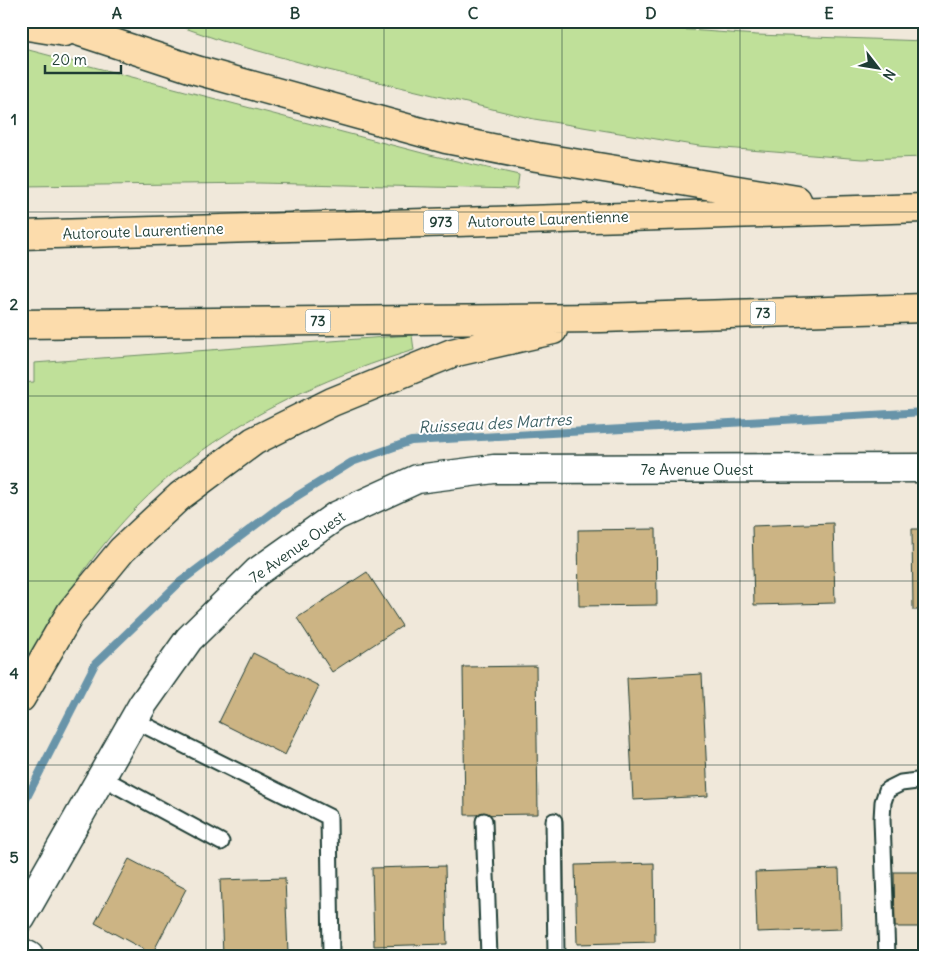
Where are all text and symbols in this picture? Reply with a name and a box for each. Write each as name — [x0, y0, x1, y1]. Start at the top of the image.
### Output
text: A — [112, 3, 122, 23]
text: B — [290, 3, 301, 23]
text: C — [468, 3, 479, 23]
text: D — [645, 3, 657, 23]
text: E — [824, 3, 834, 23]
scale bar — [45, 42, 121, 74]
north arrow — [854, 42, 904, 92]
text: 20 m — [52, 50, 87, 69]
text: N — [879, 66, 899, 83]
text: 1 — [11, 109, 17, 129]
street label: Autoroute Laurentienne — [467, 207, 629, 231]
road number: 973 — [424, 210, 458, 233]
street label: Autoroute Laurentienne — [62, 219, 224, 243]
text: 2 — [10, 294, 19, 314]
road number: 73 — [750, 302, 776, 324]
road number: 73 — [306, 310, 330, 332]
water label: Ruisseau des Martres — [418, 409, 573, 437]
street label: 7e Avenue Ouest — [641, 460, 753, 479]
text: 3 — [9, 478, 19, 498]
street label: 7e Avenue Ouest — [245, 507, 349, 587]
text: 4 — [9, 663, 19, 683]
text: 5 — [9, 847, 19, 867]

